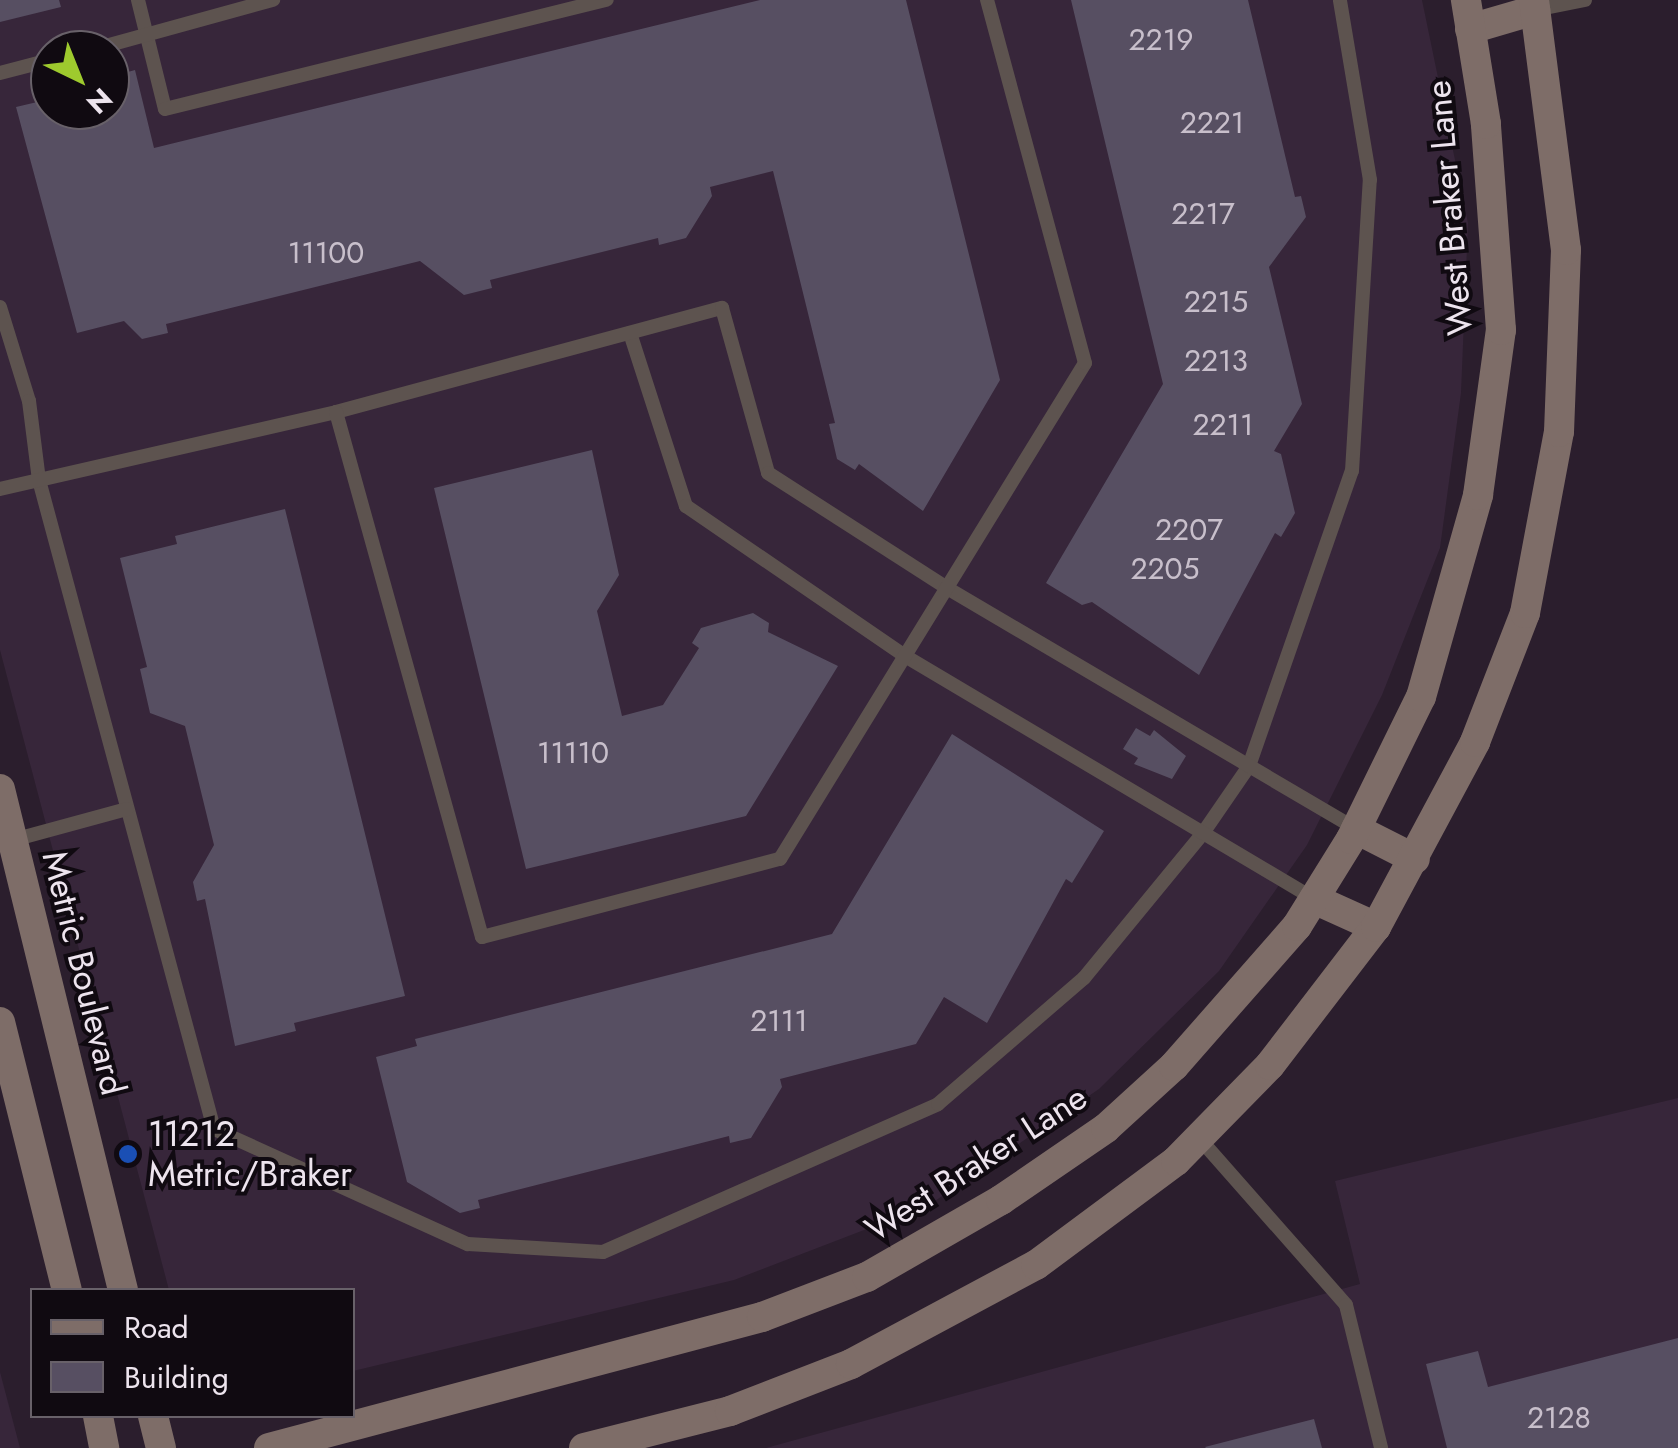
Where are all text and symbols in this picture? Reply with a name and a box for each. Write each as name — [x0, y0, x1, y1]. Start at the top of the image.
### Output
house number: 2219 — [1129, 22, 1193, 58]
north arrow — [30, 30, 130, 130]
text: N — [77, 78, 122, 123]
street label: West Braker Lane — [1417, 79, 1481, 337]
house number: 2221 — [1180, 105, 1244, 141]
house number: 2217 — [1171, 196, 1235, 232]
house number: 11100 — [288, 235, 364, 271]
house number: 2215 — [1184, 284, 1248, 320]
house number: 2213 — [1184, 343, 1248, 379]
house number: 2211 — [1192, 407, 1254, 443]
house number: 2207 — [1155, 512, 1223, 548]
house number: 2205 — [1130, 551, 1200, 587]
house number: 11110 — [537, 735, 609, 771]
street label: Metric Boulevard — [33, 847, 135, 1099]
house number: 2111 — [750, 1003, 808, 1039]
street label: West Braker Lane — [857, 1076, 1095, 1250]
place label: 11212 Metric/Braker — [148, 1113, 352, 1195]
marker: 11212 Metric/Braker — [117, 1143, 139, 1165]
legend — [30, 1288, 355, 1418]
text: Road — [124, 1306, 189, 1349]
text: Building — [124, 1356, 229, 1399]
house number: 2128 — [1527, 1400, 1591, 1436]

